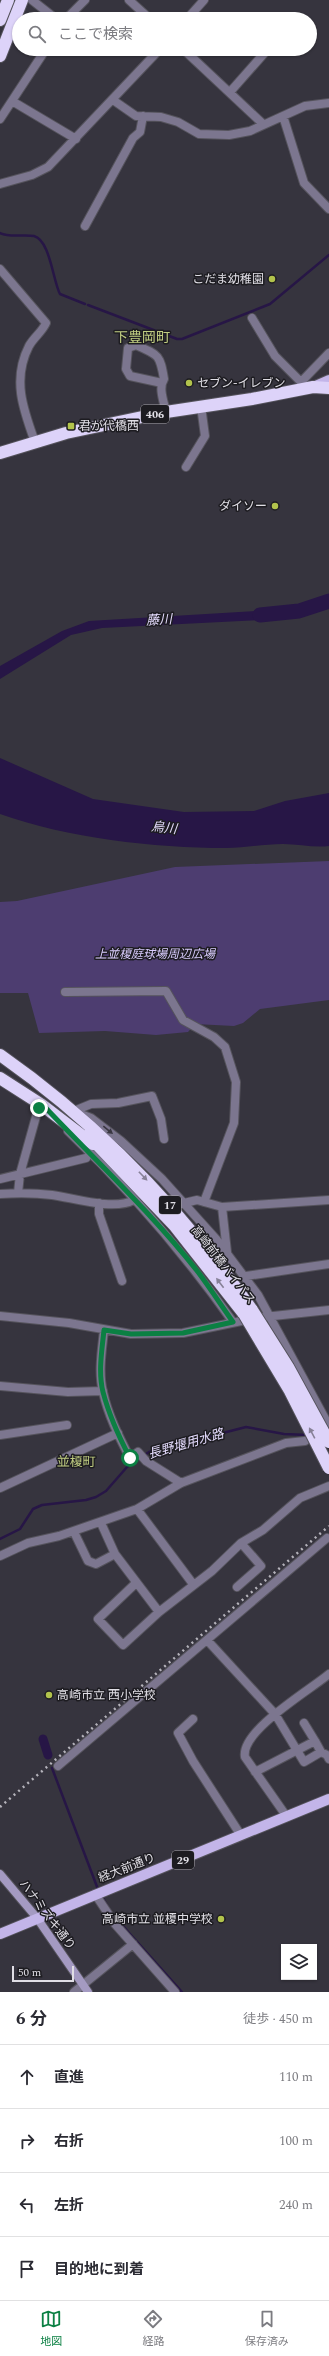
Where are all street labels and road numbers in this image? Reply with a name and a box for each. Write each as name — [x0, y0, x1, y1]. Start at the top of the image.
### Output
road number: 406 — [141, 405, 169, 423]
road number: 17 — [159, 1196, 181, 1214]
street label: 高崎前橋バイパス — [186, 1221, 260, 1309]
street label: 経大前通り — [96, 1848, 158, 1888]
road number: 29 — [172, 1851, 194, 1869]
street label: ハナミズキ通り — [14, 1876, 80, 1954]

